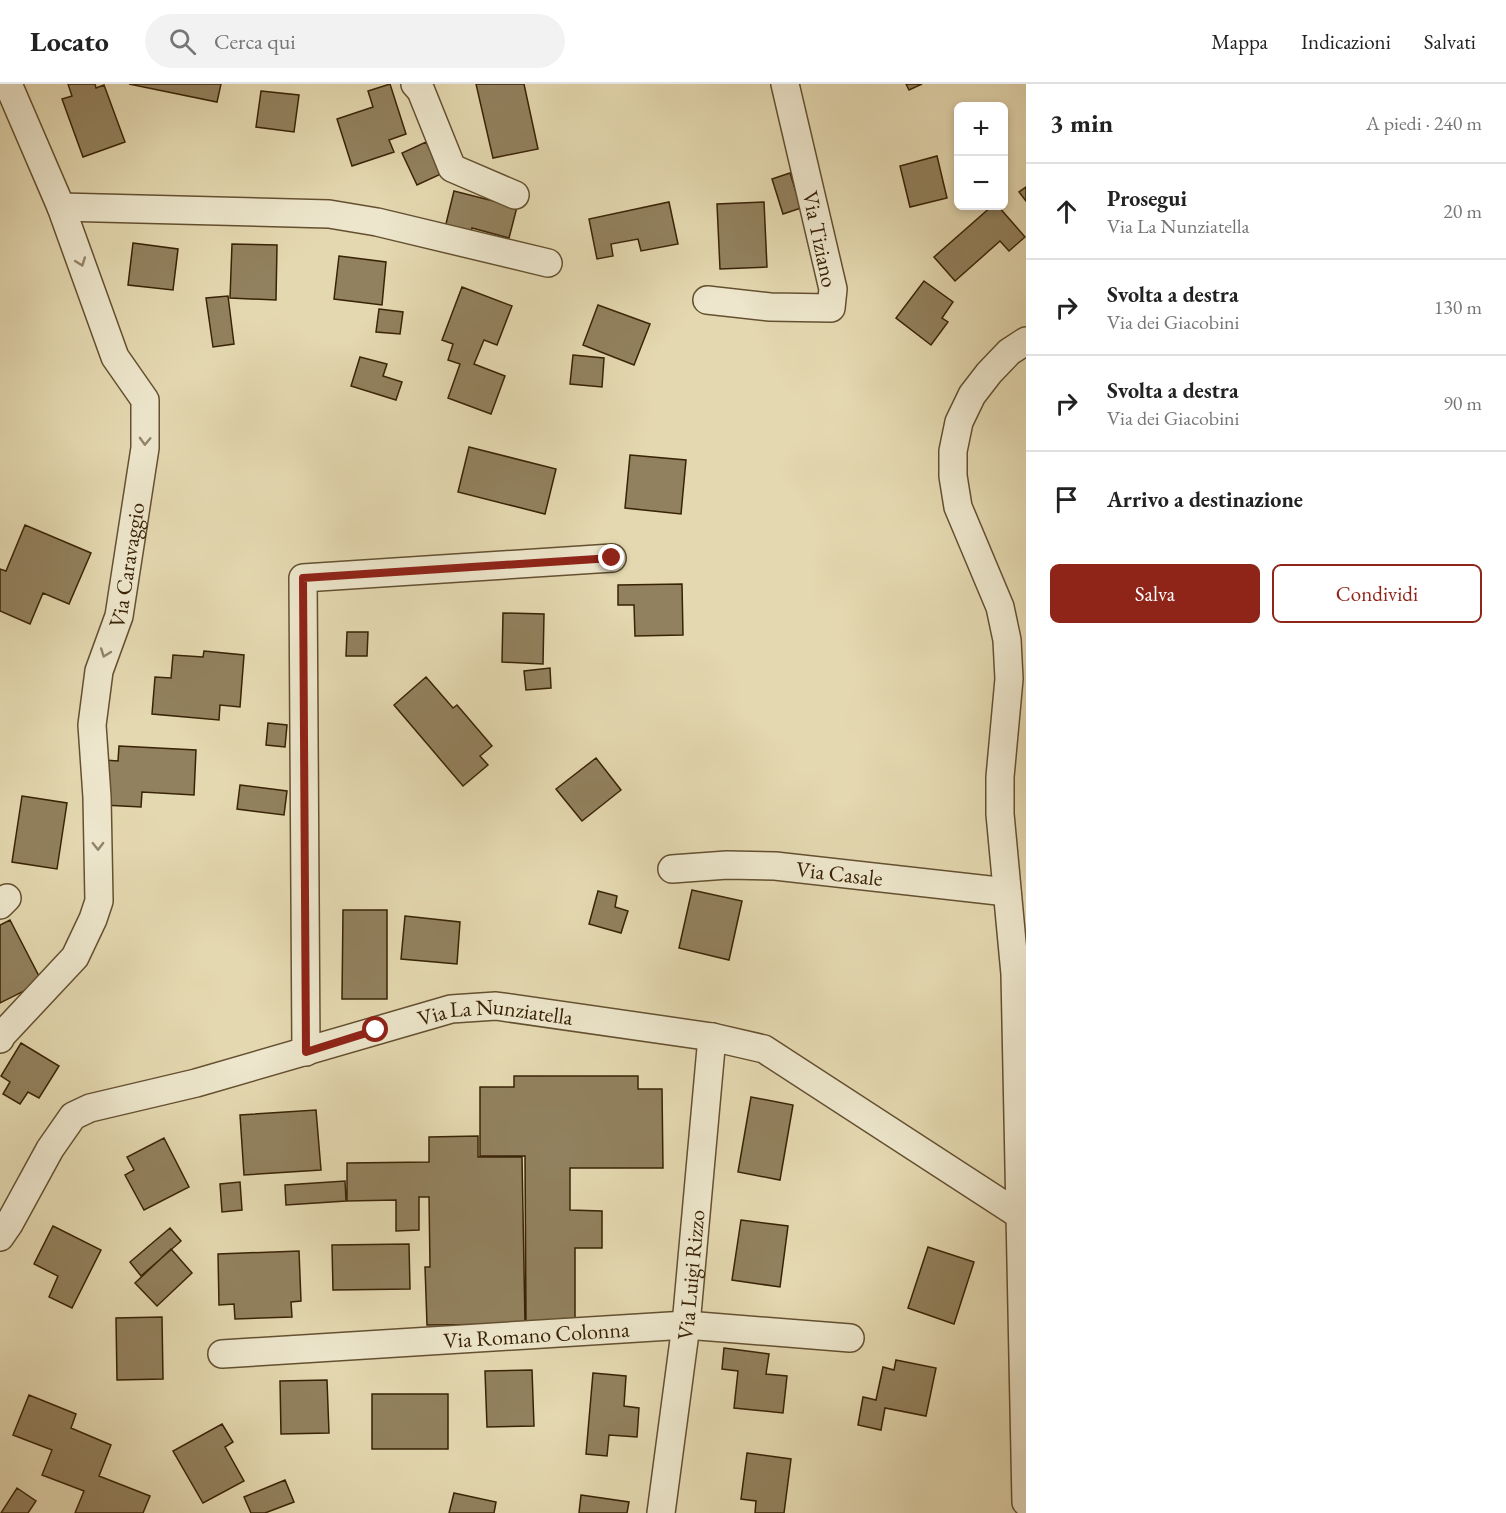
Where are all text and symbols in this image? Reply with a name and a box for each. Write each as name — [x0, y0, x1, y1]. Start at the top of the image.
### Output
search box — [145, 14, 565, 68]
text: Locato — [30, 23, 109, 59]
icon: search — [166, 25, 199, 58]
text: Cerca qui — [214, 27, 296, 56]
text: Mappa — [1211, 28, 1268, 55]
text: Indicazioni — [1301, 28, 1391, 55]
text: Salvati — [1424, 28, 1476, 55]
map controls — [954, 102, 1008, 210]
button: + — [954, 102, 1008, 156]
text: 3 min — [1050, 106, 1113, 140]
text: A piedi · 240 m — [1366, 110, 1482, 136]
button: − — [954, 156, 1008, 210]
text: Prosegui — [1107, 184, 1187, 213]
street label: Via Tiziano — [796, 188, 844, 290]
icon: ahead — [1050, 195, 1083, 228]
text: 20 m — [1443, 198, 1482, 224]
text: Via La Nunziatella — [1107, 213, 1250, 239]
one-way arrow — [73, 256, 86, 267]
text: Svolta a destra — [1107, 280, 1239, 309]
icon: right — [1050, 291, 1083, 324]
text: 130 m — [1434, 294, 1482, 320]
text: Via dei Giacobini — [1107, 309, 1240, 335]
text: Svolta a destra — [1107, 376, 1239, 405]
icon: right — [1050, 387, 1083, 420]
text: 90 m — [1443, 390, 1482, 416]
text: Via dei Giacobini — [1107, 405, 1240, 431]
one-way arrow — [138, 437, 151, 446]
icon: arrive — [1050, 483, 1083, 516]
text: Arrivo a destinazione — [1107, 485, 1303, 514]
street label: Via Caravaggio — [101, 500, 151, 632]
route end — [598, 544, 624, 570]
button: Salva — [1050, 564, 1260, 623]
button: Condividi — [1272, 564, 1482, 623]
one-way arrow — [100, 647, 113, 658]
one-way arrow — [92, 842, 104, 851]
street label: Via Casale — [795, 854, 885, 893]
street label: Via La Nunziatella — [414, 991, 575, 1032]
route start — [362, 1016, 388, 1042]
street label: Via Luigi Rizzo — [670, 1208, 711, 1342]
street label: Via Romano Colonna — [442, 1314, 631, 1355]

